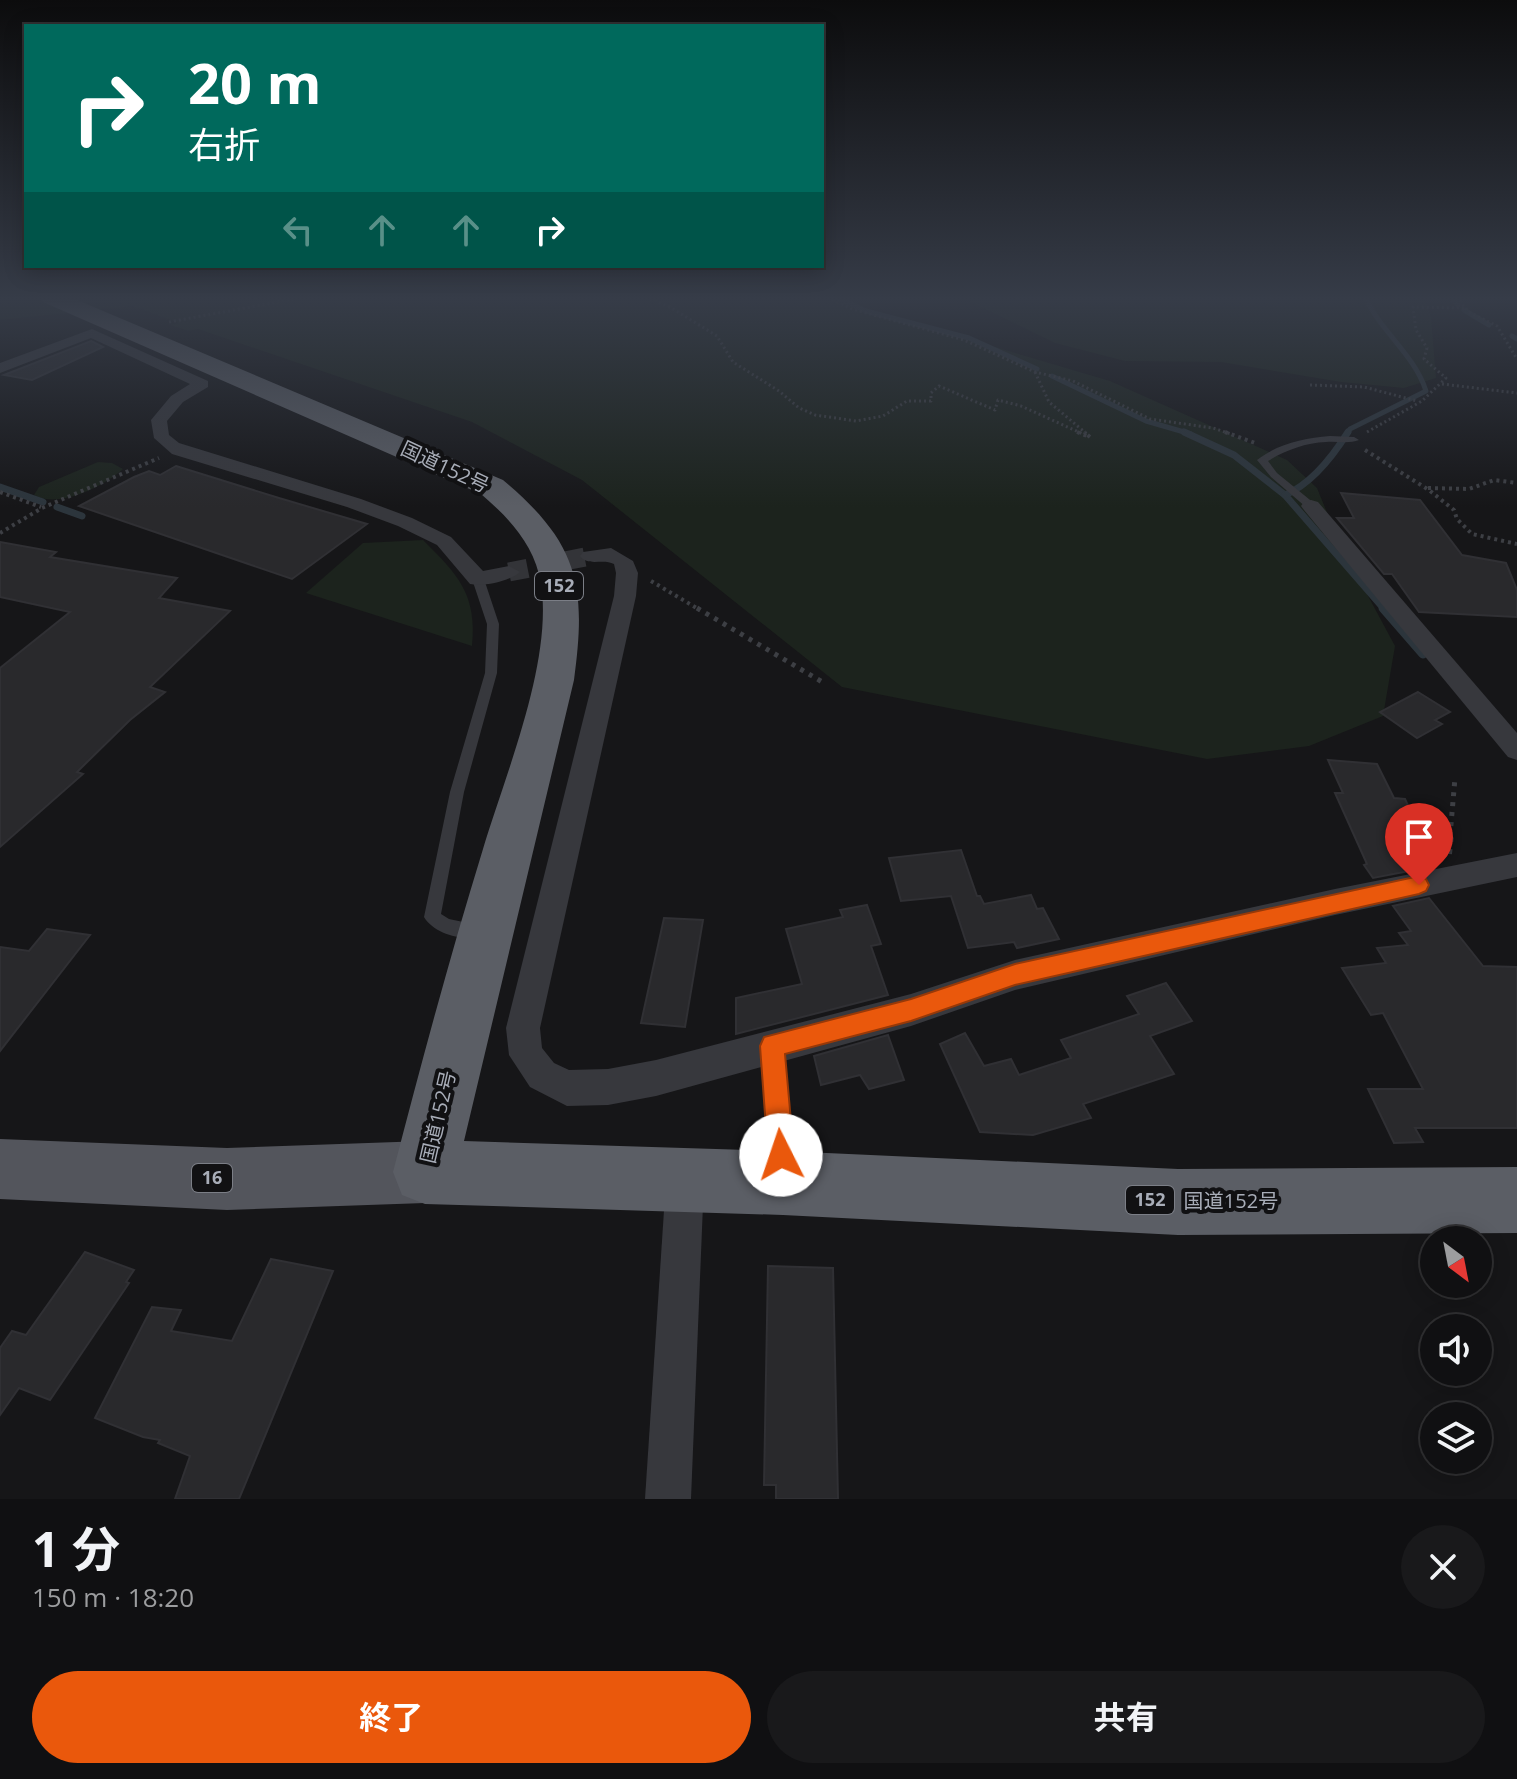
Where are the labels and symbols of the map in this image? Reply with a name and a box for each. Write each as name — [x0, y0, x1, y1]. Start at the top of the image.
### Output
street label: 国道152号 — [397, 434, 494, 499]
road number: 152 — [535, 572, 583, 600]
pin — [1385, 803, 1453, 885]
street label: 国道152号 — [414, 1068, 461, 1166]
position arrow — [739, 1113, 823, 1197]
road number: 16 — [192, 1164, 232, 1192]
road number: 152 — [1126, 1186, 1174, 1214]
street label: 国道152号 — [1184, 1187, 1278, 1214]
north arrow — [1420, 1226, 1492, 1298]

